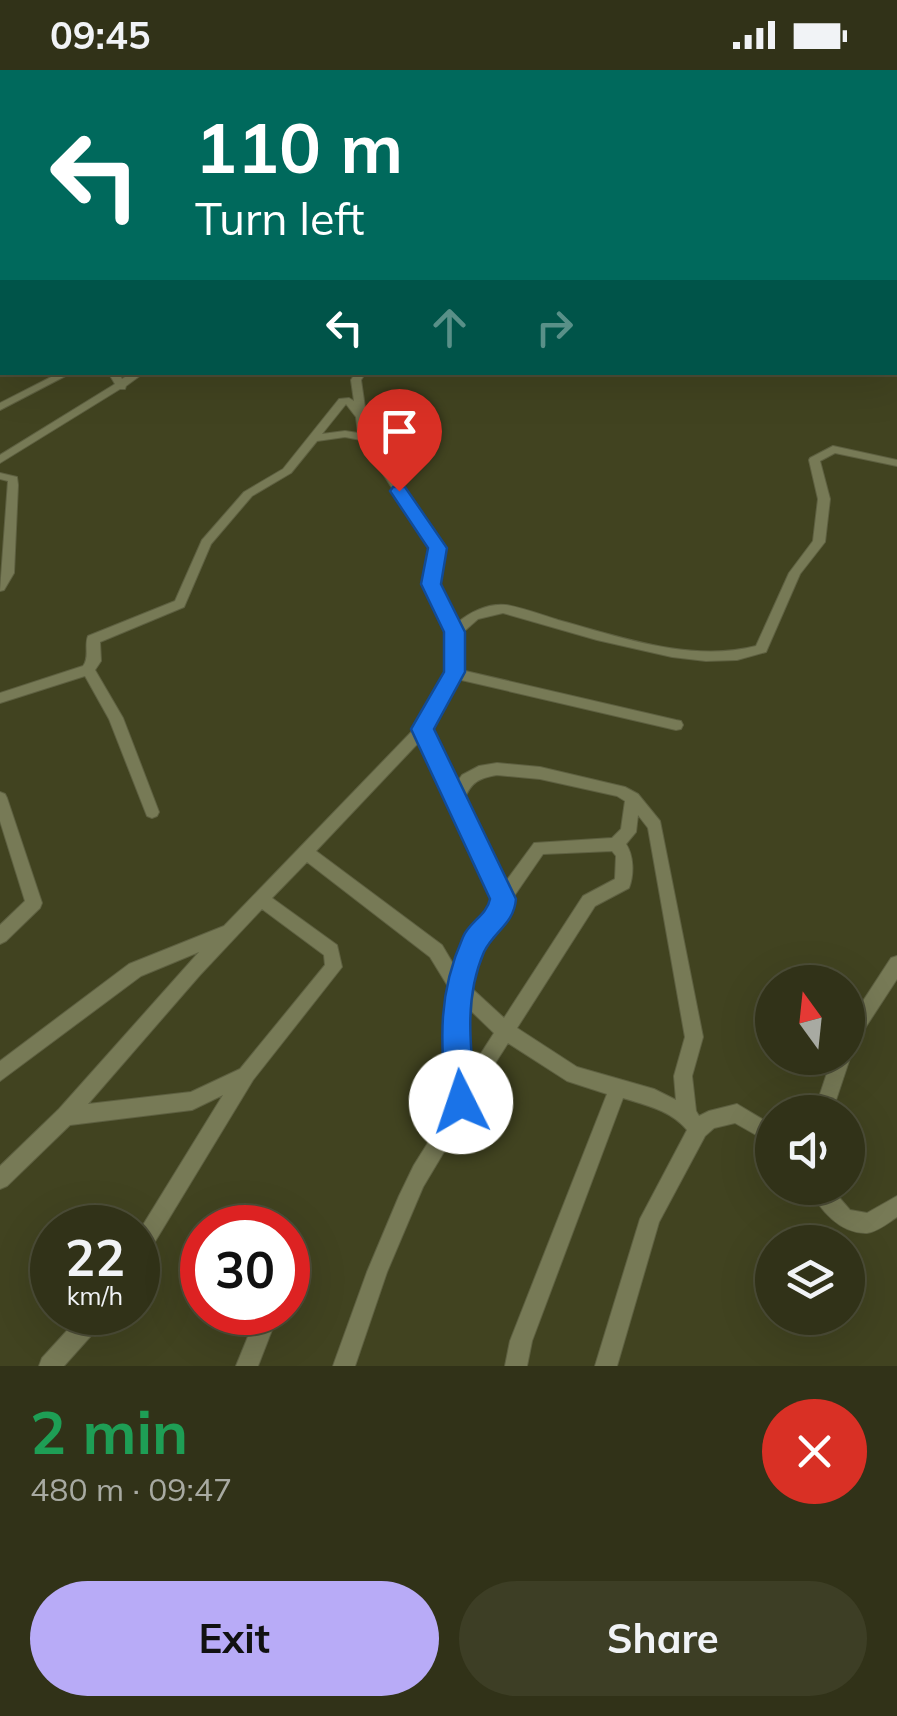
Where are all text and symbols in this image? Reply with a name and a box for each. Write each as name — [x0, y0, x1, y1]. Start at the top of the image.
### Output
text: 09:45 — [50, 11, 151, 59]
text: 110 m — [195, 103, 403, 191]
icon: left — [30, 110, 160, 240]
text: Turn left — [195, 190, 364, 246]
icon: left — [317, 300, 372, 355]
icon: ahead — [422, 300, 477, 355]
icon: right — [527, 300, 582, 355]
pin — [357, 389, 442, 492]
icon: arrive — [372, 404, 427, 459]
north arrow — [755, 965, 865, 1075]
map controls — [755, 965, 865, 1335]
position arrow — [409, 1050, 513, 1154]
button: sound — [755, 1095, 865, 1205]
speed limit sign: 30 — [180, 1205, 310, 1335]
button: layers — [755, 1225, 865, 1335]
text: 22 — [65, 1226, 125, 1289]
text: km/h — [67, 1280, 123, 1311]
text: 2 min — [30, 1394, 188, 1469]
button: close — [762, 1399, 867, 1504]
text: 480 m · 09:47 — [30, 1469, 232, 1509]
button: Exit — [30, 1581, 439, 1696]
button: Share — [459, 1581, 867, 1696]

